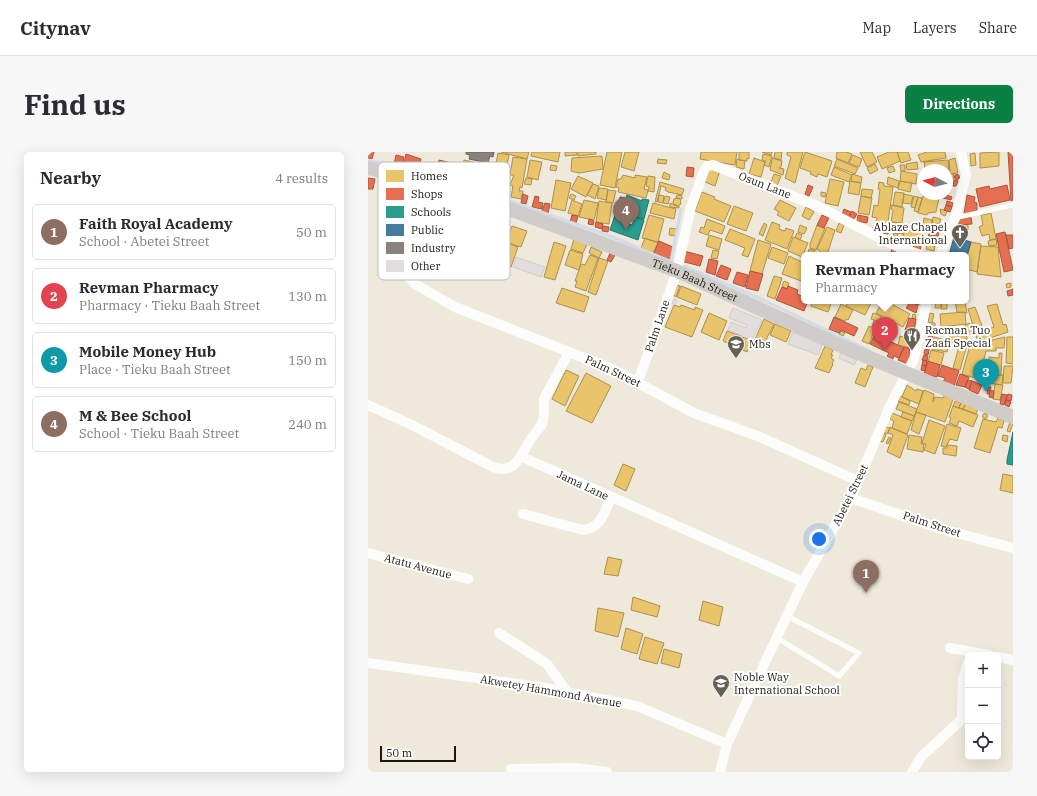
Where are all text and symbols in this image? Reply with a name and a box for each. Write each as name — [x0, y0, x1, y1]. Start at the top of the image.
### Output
text: Citynav — [20, 16, 91, 40]
text: Map — [863, 19, 891, 37]
text: Layers — [913, 19, 957, 37]
text: Share — [979, 19, 1017, 37]
button: Directions — [905, 85, 1013, 123]
text: Find us — [24, 86, 126, 123]
legend — [378, 162, 510, 280]
north arrow — [917, 164, 953, 200]
text: Nearby — [40, 167, 101, 189]
text: Homes — [411, 169, 448, 183]
street label: Osun Lane — [737, 169, 793, 201]
text: 4 results — [275, 170, 328, 187]
text: Shops — [411, 187, 443, 201]
pin: 4 — [613, 197, 639, 230]
text: Schools — [411, 205, 451, 219]
text: Faith Royal Academy — [79, 214, 233, 233]
place label: Ablaze Chapel International — [874, 220, 947, 247]
text: Public — [411, 223, 444, 237]
church icon: Ablaze Chapel International — [950, 223, 970, 248]
text: 1 — [50, 224, 58, 241]
text: 50 m — [296, 224, 327, 241]
text: School · Abetei Street — [79, 233, 209, 250]
text: Industry — [411, 241, 456, 255]
popup — [801, 252, 969, 304]
street label: Tieku Baah Street — [650, 255, 740, 305]
text: Other — [411, 259, 441, 273]
text: Revman Pharmacy — [815, 260, 955, 279]
text: Revman Pharmacy — [79, 278, 219, 297]
text: Pharmacy — [815, 279, 877, 296]
text: 2 — [50, 288, 58, 305]
text: 130 m — [288, 288, 327, 305]
text: Pharmacy · Tieku Baah Street — [79, 297, 260, 314]
street label: Palm Lane — [642, 298, 673, 354]
pin: 2 — [872, 317, 898, 350]
place label: Racman Tuo Zaafi Special — [925, 323, 991, 350]
restaurant icon: Racman Tuo Zaafi Special — [902, 326, 922, 351]
school or university icon: Mbs — [726, 334, 746, 359]
place label: Mbs — [749, 337, 771, 351]
text: Mobile Money Hub — [79, 342, 216, 361]
text: 3 — [50, 352, 58, 369]
text: 150 m — [288, 352, 327, 369]
street label: Palm Street — [583, 352, 643, 390]
pin: 3 — [973, 359, 999, 392]
text: Place · Tieku Baah Street — [79, 361, 231, 378]
text: M & Bee School — [79, 406, 191, 425]
text: 4 — [50, 416, 58, 433]
text: 240 m — [288, 416, 327, 433]
text: School · Tieku Baah Street — [79, 425, 239, 442]
street label: Abetei Street — [829, 462, 871, 528]
street label: Jama Lane — [555, 467, 611, 503]
street label: Palm Street — [901, 508, 963, 540]
your location — [809, 529, 829, 549]
street label: Atatu Avenue — [383, 550, 453, 582]
pin: 1 — [853, 560, 879, 593]
map controls — [965, 652, 1001, 760]
button: + — [965, 652, 1001, 688]
place label: Noble Way International School — [734, 670, 840, 697]
street label: Akwetey Hammond Avenue — [479, 672, 623, 710]
school or university icon: Noble Way International School — [711, 673, 731, 698]
button: − — [965, 688, 1001, 724]
button: locate — [965, 724, 1001, 760]
scale bar — [380, 744, 456, 763]
text: 50 m — [386, 746, 412, 760]

